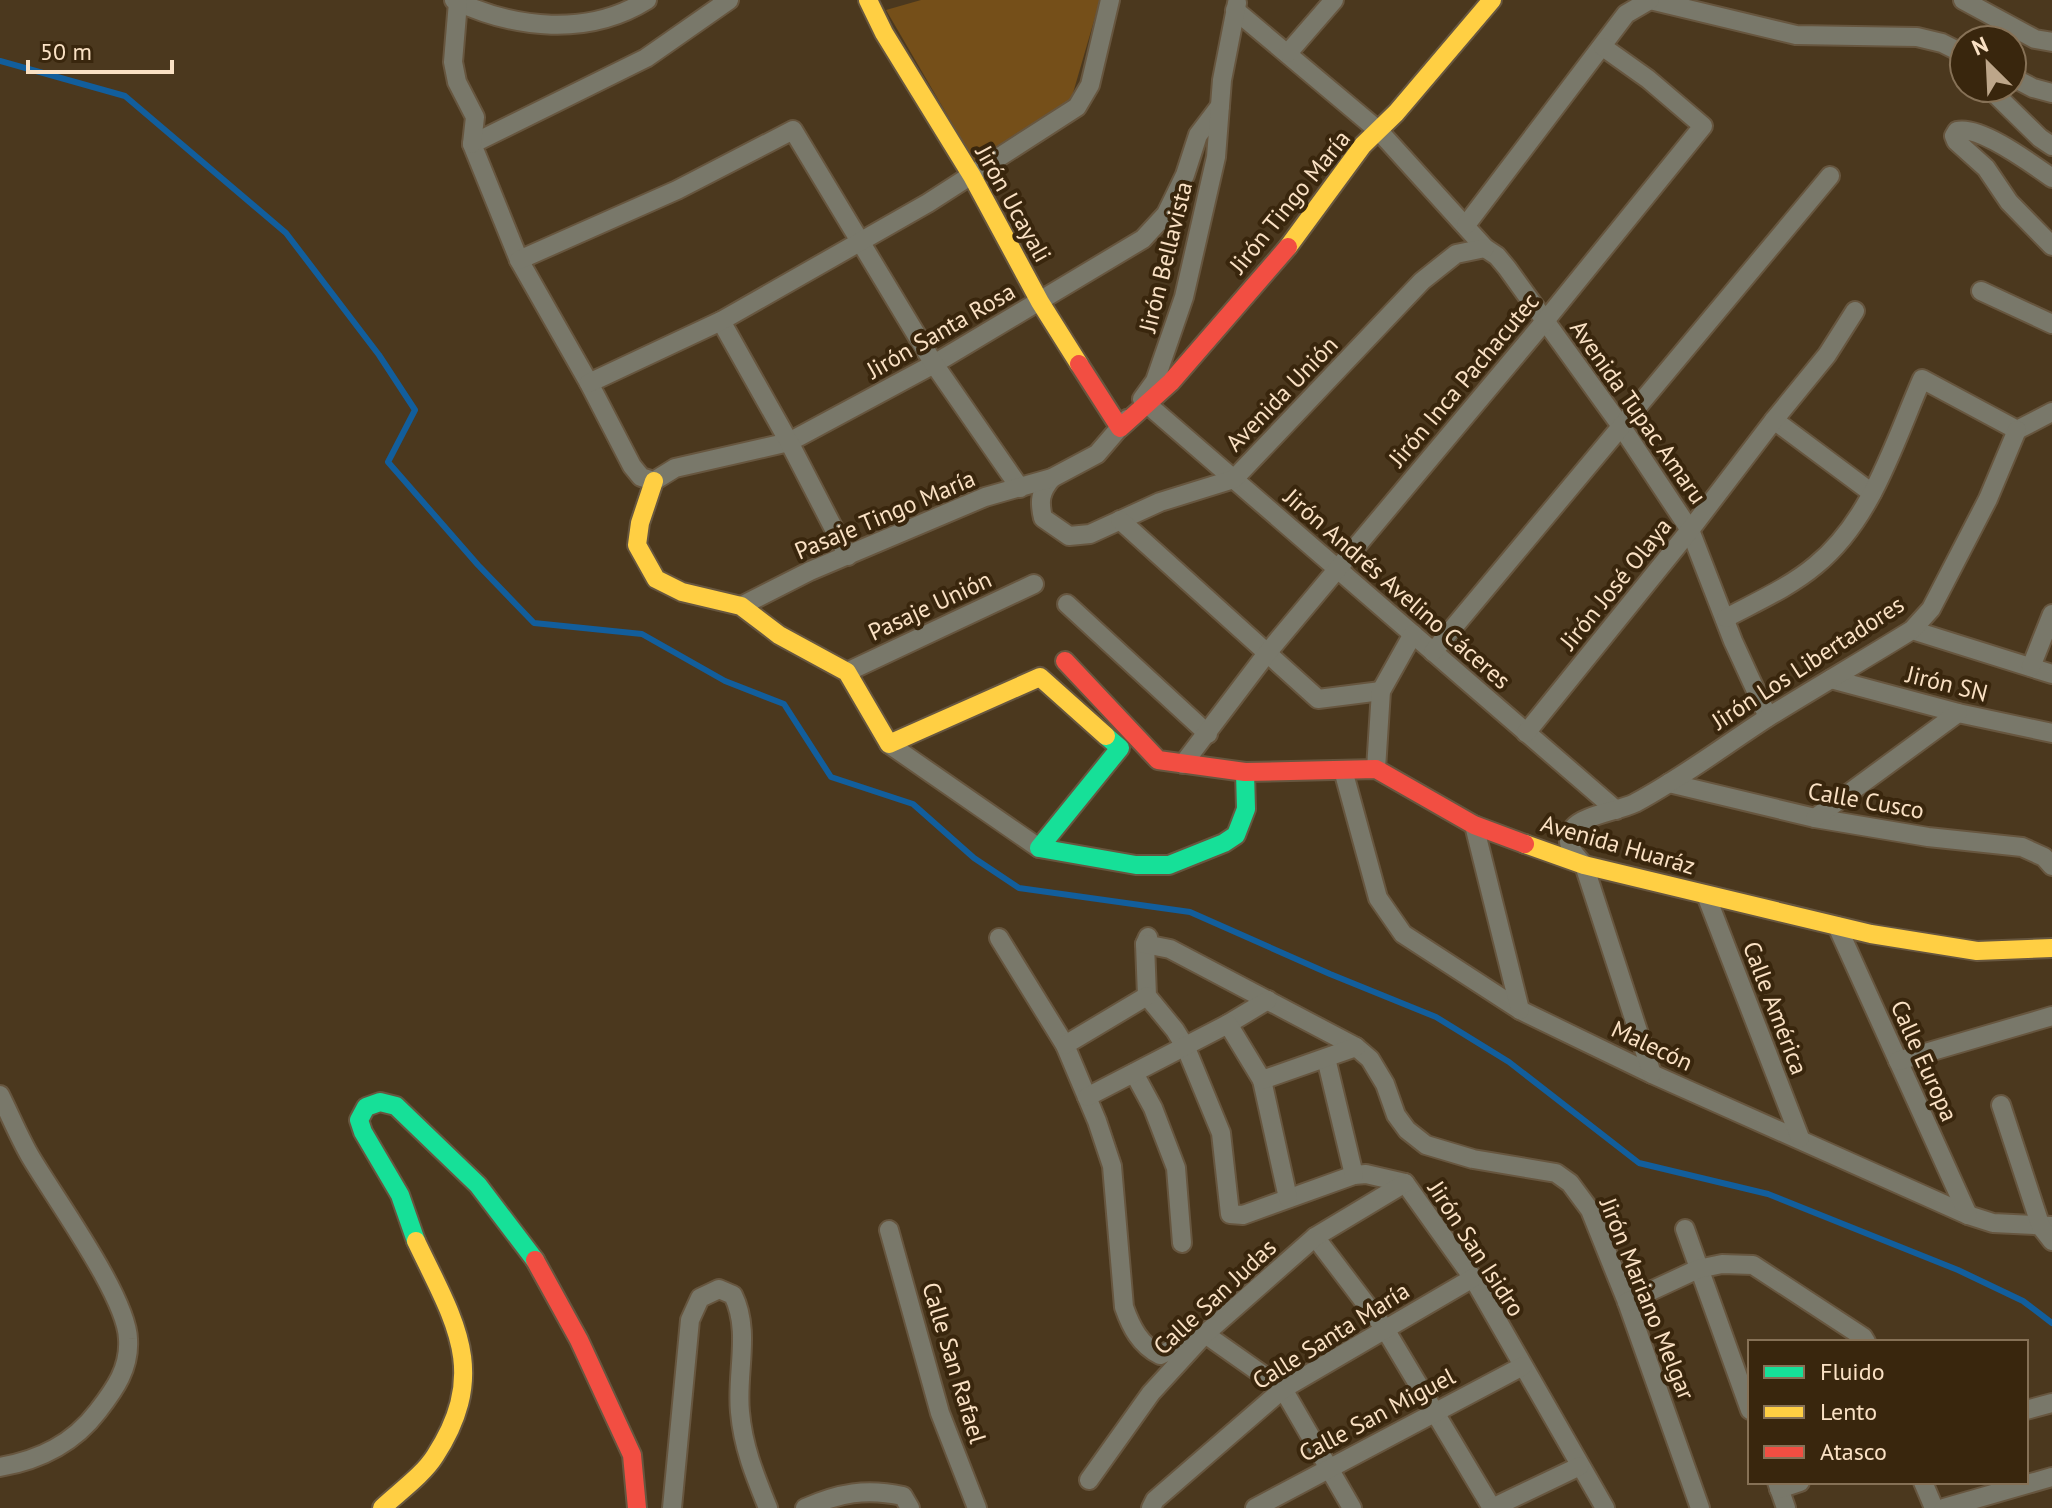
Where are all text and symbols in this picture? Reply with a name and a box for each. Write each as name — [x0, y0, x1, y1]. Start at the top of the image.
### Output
scale bar — [28, 24, 172, 74]
north arrow — [1948, 24, 2028, 104]
text: N — [1968, 30, 1992, 61]
text: 50 m — [40, 36, 92, 67]
street label: Jirón Tingo María — [1222, 124, 1357, 280]
street label: Jirón Ucayali — [968, 139, 1058, 268]
street label: Jirón Bellavista — [1132, 178, 1199, 336]
street label: Jirón Santa Rosa — [860, 276, 1020, 386]
street label: Jirón Inca Pachacutec — [1381, 286, 1546, 474]
street label: Avenida Tupac Amaru — [1563, 314, 1714, 510]
street label: Avenida Unión — [1219, 329, 1344, 458]
street label: Pasaje Tingo María — [790, 463, 980, 567]
street label: Jirón Andrés Avelino Cáceres — [1277, 481, 1517, 696]
street label: Jirón José Olaya — [1552, 511, 1678, 657]
street label: Pasaje Unión — [863, 563, 996, 648]
street label: Jirón Los Libertadores — [1705, 589, 1910, 737]
street label: Jirón SN — [1902, 658, 1991, 709]
street label: Calle Cusco — [1806, 775, 1927, 826]
street label: Avenida Huaráz — [1537, 808, 1699, 881]
street label: Calle América — [1736, 937, 1815, 1079]
street label: Calle Europa — [1884, 995, 1965, 1126]
street label: Malecón — [1607, 1013, 1698, 1078]
street label: Jirón San Isidro — [1420, 1174, 1532, 1322]
street label: Jirón Mariano Melgar — [1592, 1192, 1702, 1404]
street label: Calle San Judas — [1147, 1232, 1283, 1361]
street label: Calle Santa María — [1246, 1275, 1415, 1396]
street label: Calle San Rafael — [915, 1279, 994, 1447]
legend — [1748, 1340, 2028, 1484]
text: Fluido — [1820, 1356, 1885, 1387]
street label: Calle San Miguel — [1293, 1360, 1460, 1469]
text: Lento — [1820, 1396, 1877, 1427]
text: Atasco — [1820, 1436, 1887, 1467]

